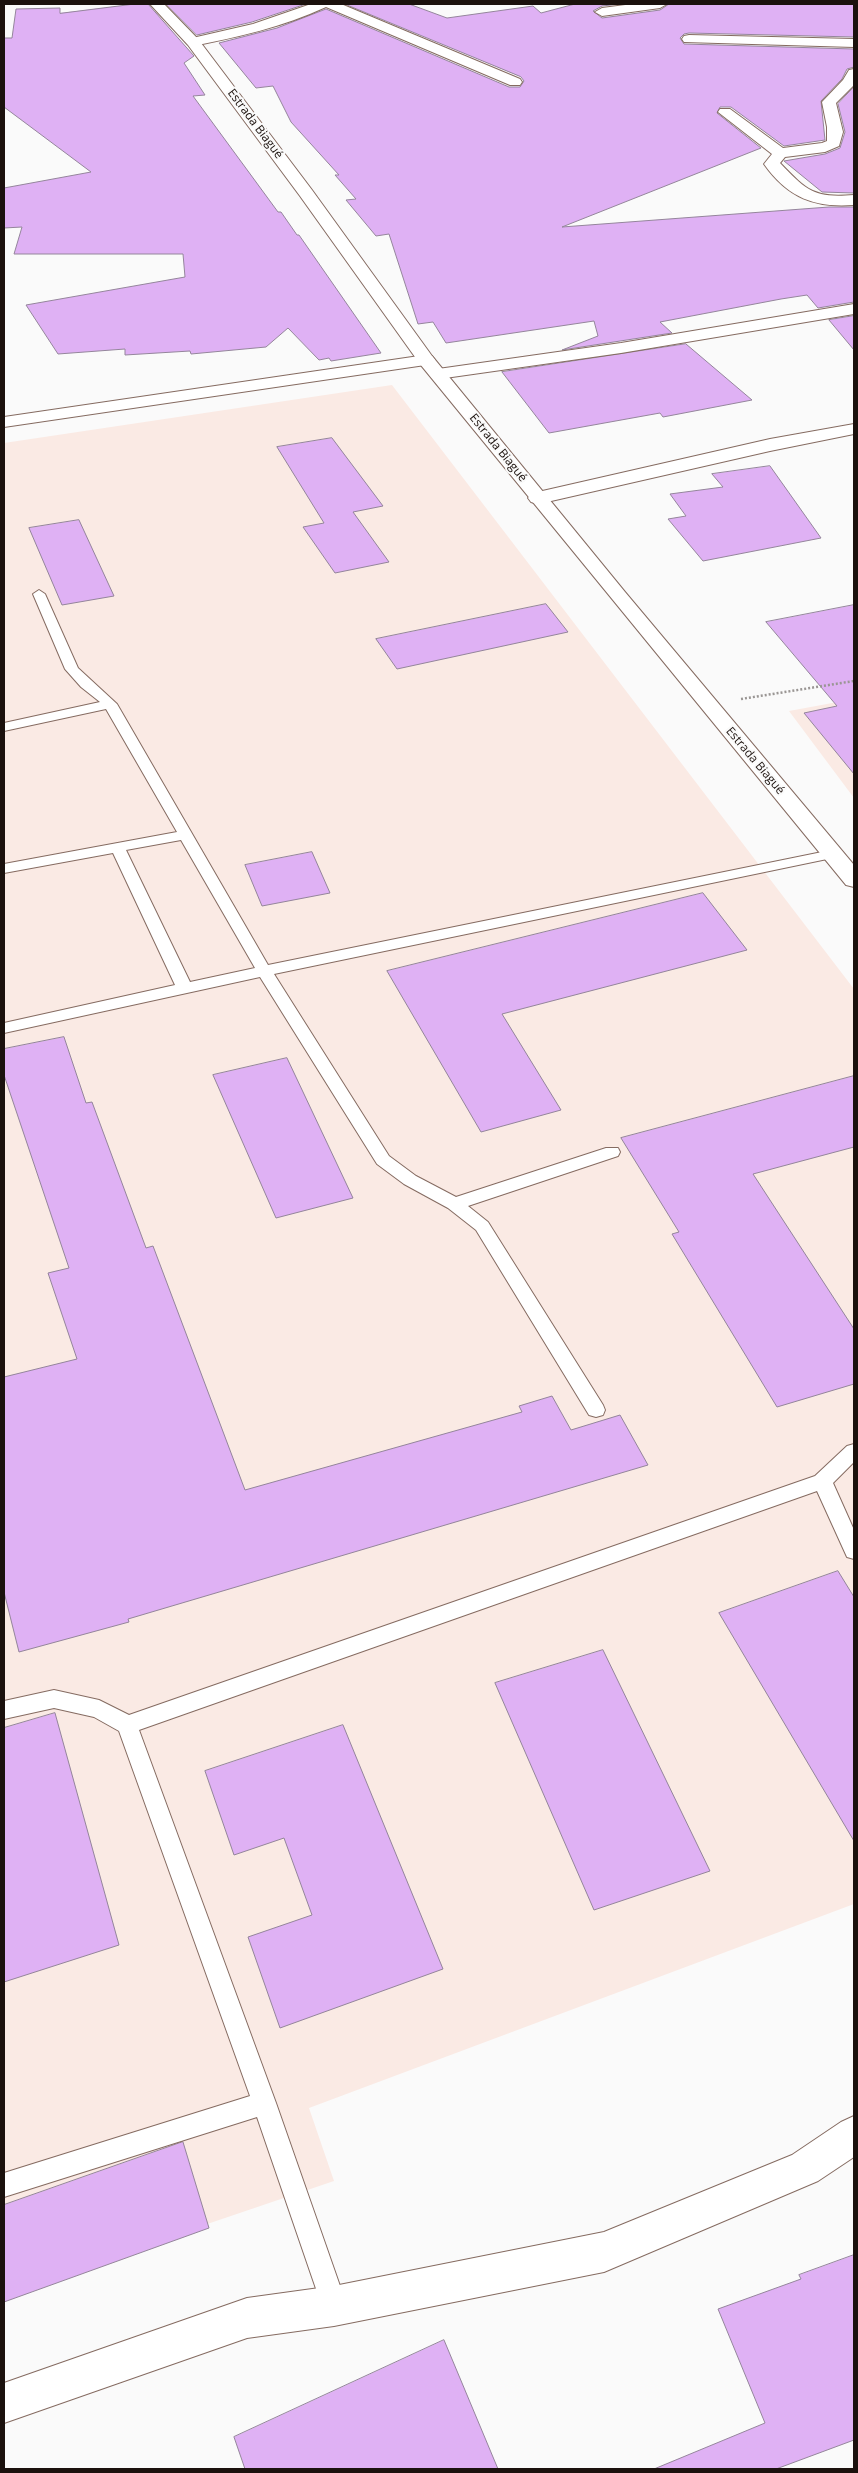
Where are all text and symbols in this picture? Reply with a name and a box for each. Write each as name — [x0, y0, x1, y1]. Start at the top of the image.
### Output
street label: Estrada Biagué — [224, 86, 286, 162]
street label: Estrada Biagué — [466, 411, 530, 485]
street label: Estrada Biagué — [723, 724, 787, 798]

